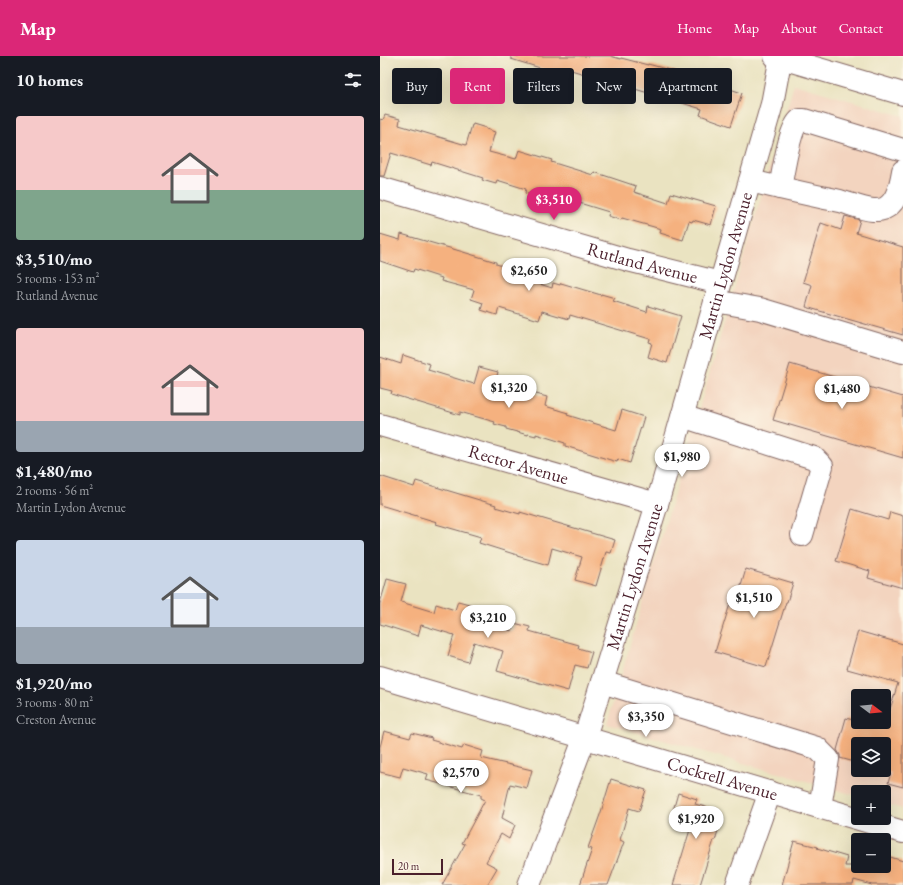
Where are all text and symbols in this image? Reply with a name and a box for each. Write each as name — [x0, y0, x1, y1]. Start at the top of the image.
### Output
text: Map — [20, 16, 56, 41]
text: Home — [677, 19, 712, 37]
text: Map — [734, 19, 759, 37]
text: About — [781, 19, 817, 37]
text: Contact — [839, 19, 883, 37]
chip: Buy — [392, 68, 442, 104]
chip: Rent — [450, 68, 505, 104]
chip: Filters — [513, 68, 574, 104]
chip: New — [582, 68, 636, 104]
chip: Apartment — [644, 68, 732, 104]
text: 10 homes — [16, 69, 83, 91]
icon: filters — [342, 69, 364, 91]
icon: home — [154, 142, 226, 214]
pin: $3,510 — [521, 187, 587, 221]
street label: Martin Lydon Avenue — [693, 189, 757, 342]
text: $3,510 — [536, 191, 572, 208]
street label: Rutland Avenue — [585, 237, 700, 288]
text: $3,510/mo — [16, 248, 92, 270]
pin: $2,650 — [496, 258, 562, 292]
text: $2,650 — [511, 262, 547, 279]
text: 5 rooms · 153 m² — [16, 270, 100, 287]
text: Rutland Avenue — [16, 287, 98, 304]
icon: home — [154, 354, 226, 426]
pin: $1,320 — [476, 375, 542, 409]
pin: $1,480 — [809, 376, 875, 410]
text: $1,320 — [491, 379, 527, 396]
text: $1,480 — [824, 380, 860, 397]
street label: Rector Avenue — [466, 439, 571, 489]
pin: $1,980 — [649, 444, 715, 478]
text: $1,980 — [664, 448, 700, 465]
text: $1,480/mo — [16, 460, 92, 482]
text: 2 rooms · 56 m² — [16, 482, 93, 499]
text: Martin Lydon Avenue — [16, 499, 126, 516]
street label: Martin Lydon Avenue — [601, 500, 668, 653]
icon: home — [154, 566, 226, 638]
pin: $1,510 — [721, 585, 787, 619]
text: $1,510 — [736, 589, 772, 606]
pin: $3,210 — [455, 605, 521, 639]
text: $3,210 — [470, 609, 506, 626]
text: $1,920/mo — [16, 672, 92, 694]
north arrow — [851, 689, 891, 729]
map controls — [851, 689, 891, 873]
text: 3 rooms · 80 m² — [16, 694, 93, 711]
pin: $3,350 — [613, 704, 679, 738]
text: $3,350 — [628, 708, 664, 725]
text: Creston Avenue — [16, 711, 96, 728]
button: layers — [851, 737, 891, 777]
street label: Cockrell Avenue — [664, 751, 781, 805]
pin: $2,570 — [428, 760, 494, 794]
text: $2,570 — [443, 764, 479, 781]
button: + — [851, 785, 891, 825]
pin: $1,920 — [663, 806, 729, 840]
text: $1,920 — [678, 810, 714, 827]
button: − — [851, 833, 891, 873]
scale bar — [392, 857, 443, 876]
text: 20 m — [398, 859, 419, 873]

